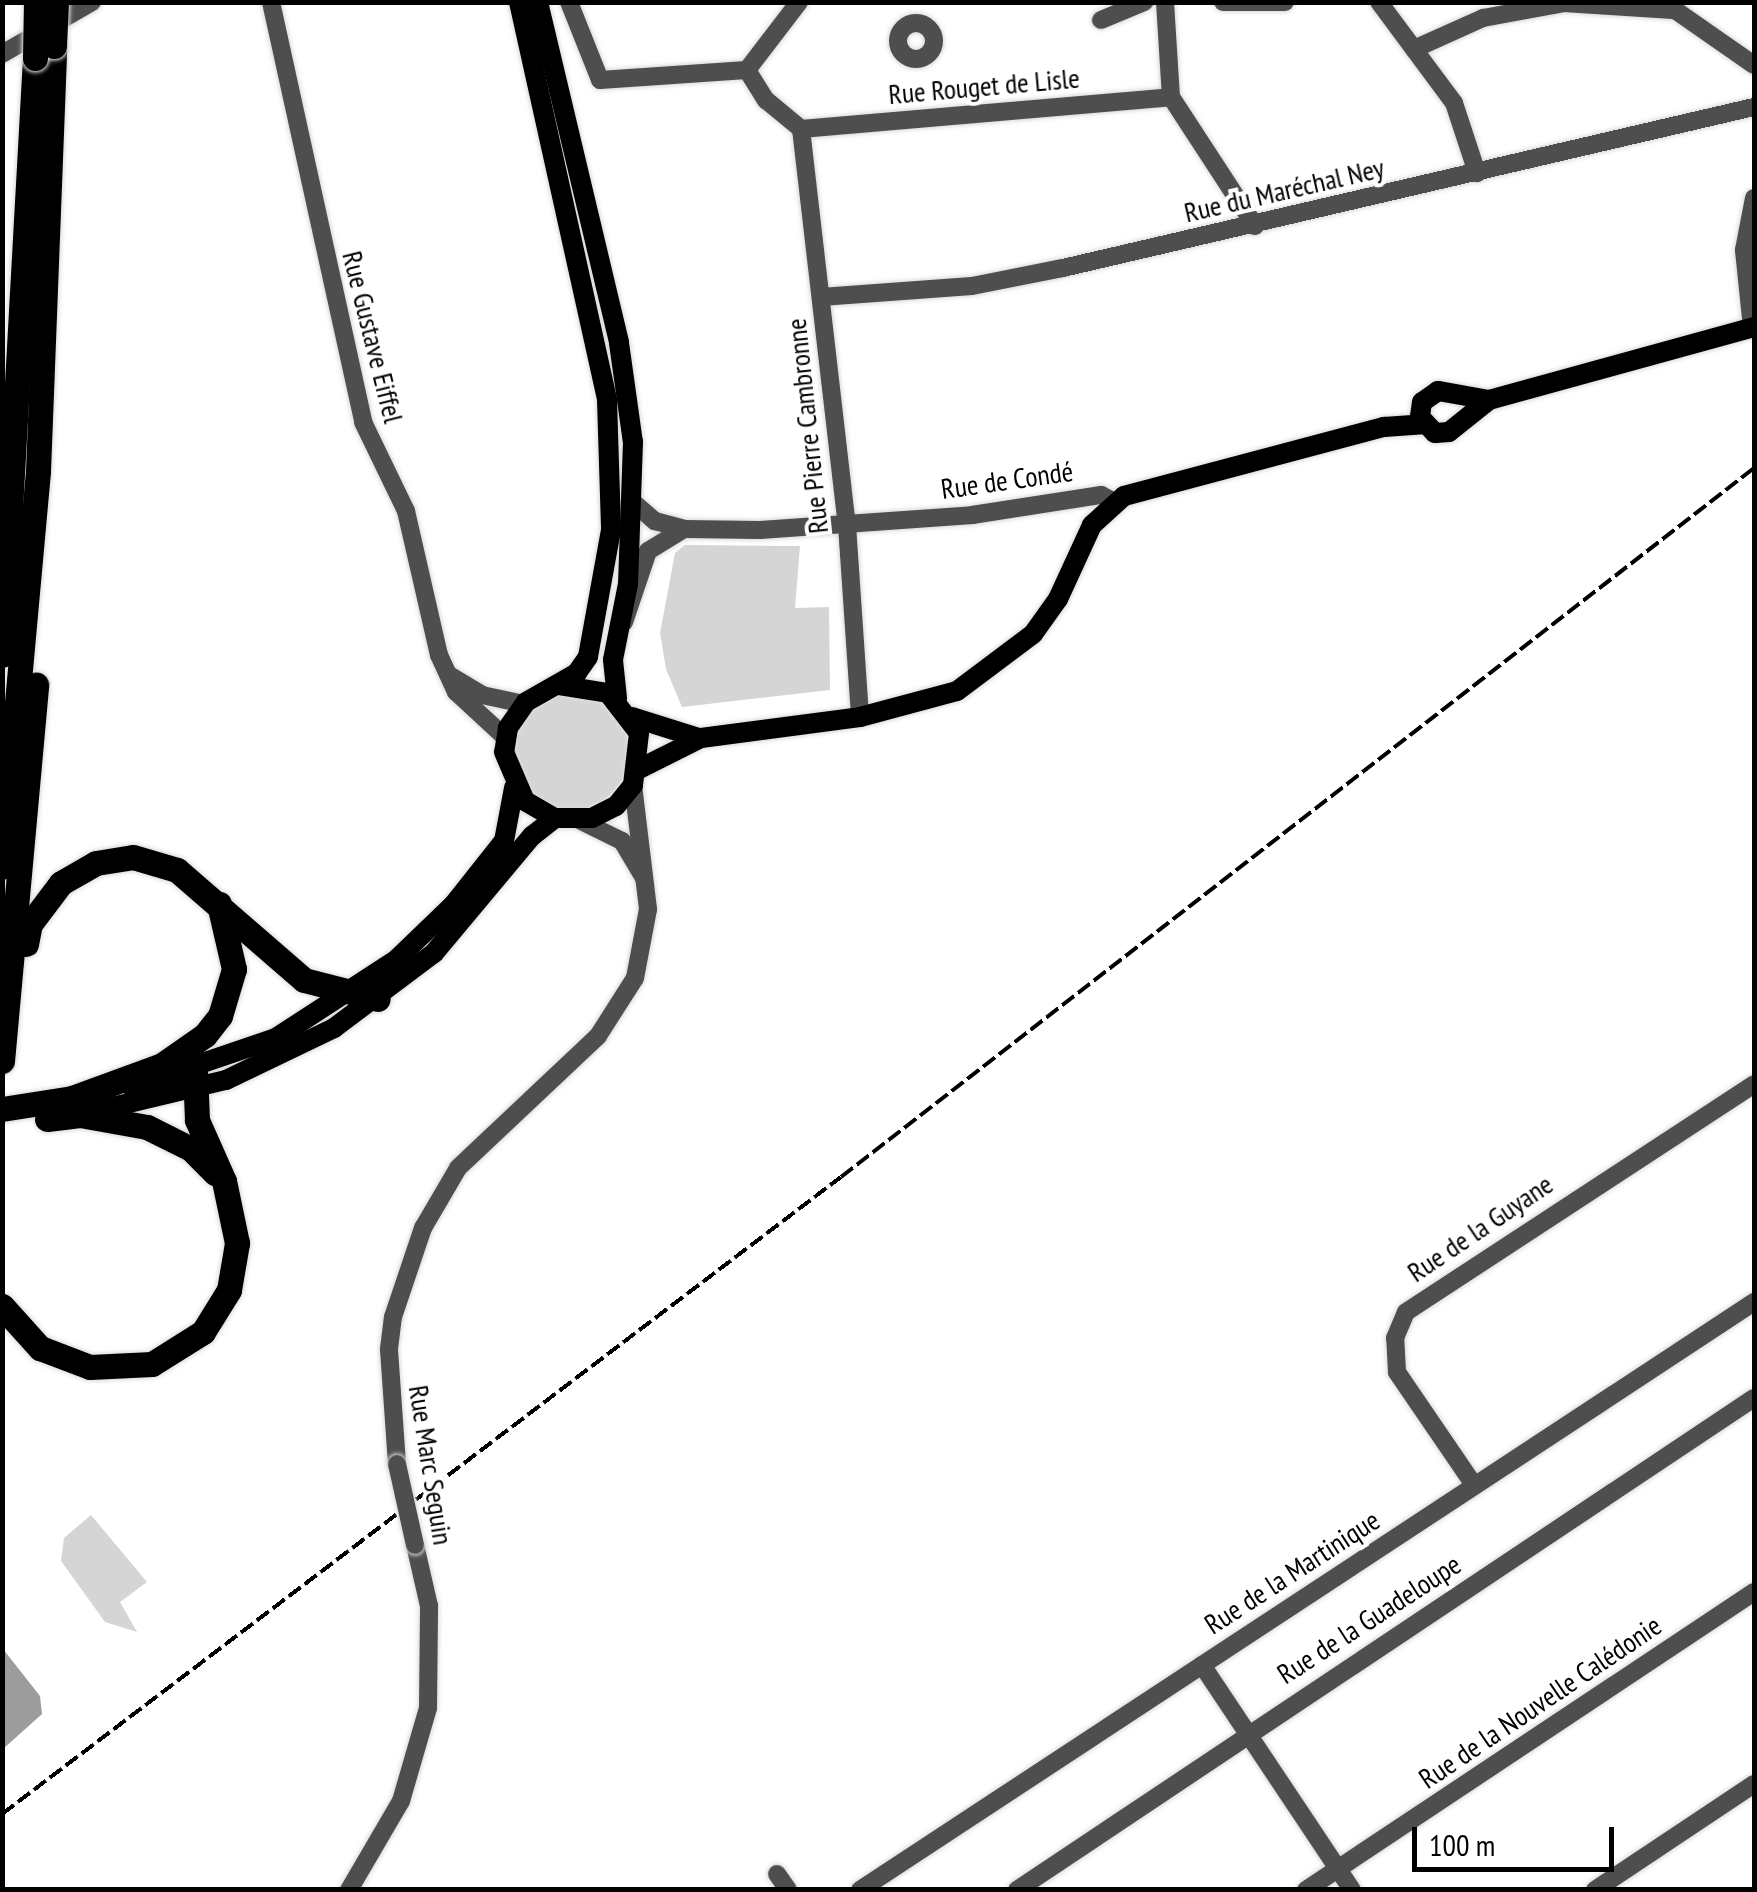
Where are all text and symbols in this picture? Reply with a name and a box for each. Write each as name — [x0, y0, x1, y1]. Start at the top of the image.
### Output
street label: Rue Rouget de Lisle — [887, 61, 1081, 111]
street label: Rue du Maréchal Ney — [1181, 151, 1387, 229]
street label: Rue Gustave Eiffel — [335, 248, 411, 426]
street label: Rue Pierre Cambronne — [779, 317, 835, 535]
street label: Rue de Condé — [939, 454, 1075, 506]
street label: Rue de la Guyane — [1401, 1167, 1559, 1289]
street label: Rue Marc Seguin — [402, 1383, 460, 1547]
street label: Rue de la Martinique — [1198, 1503, 1386, 1641]
street label: Rue de la Guadeloupe — [1271, 1547, 1467, 1691]
street label: Rue de la Nouvelle Calédonie — [1413, 1609, 1667, 1795]
scale bar — [1417, 1807, 1620, 1869]
text: 100 m — [1429, 1825, 1495, 1864]

